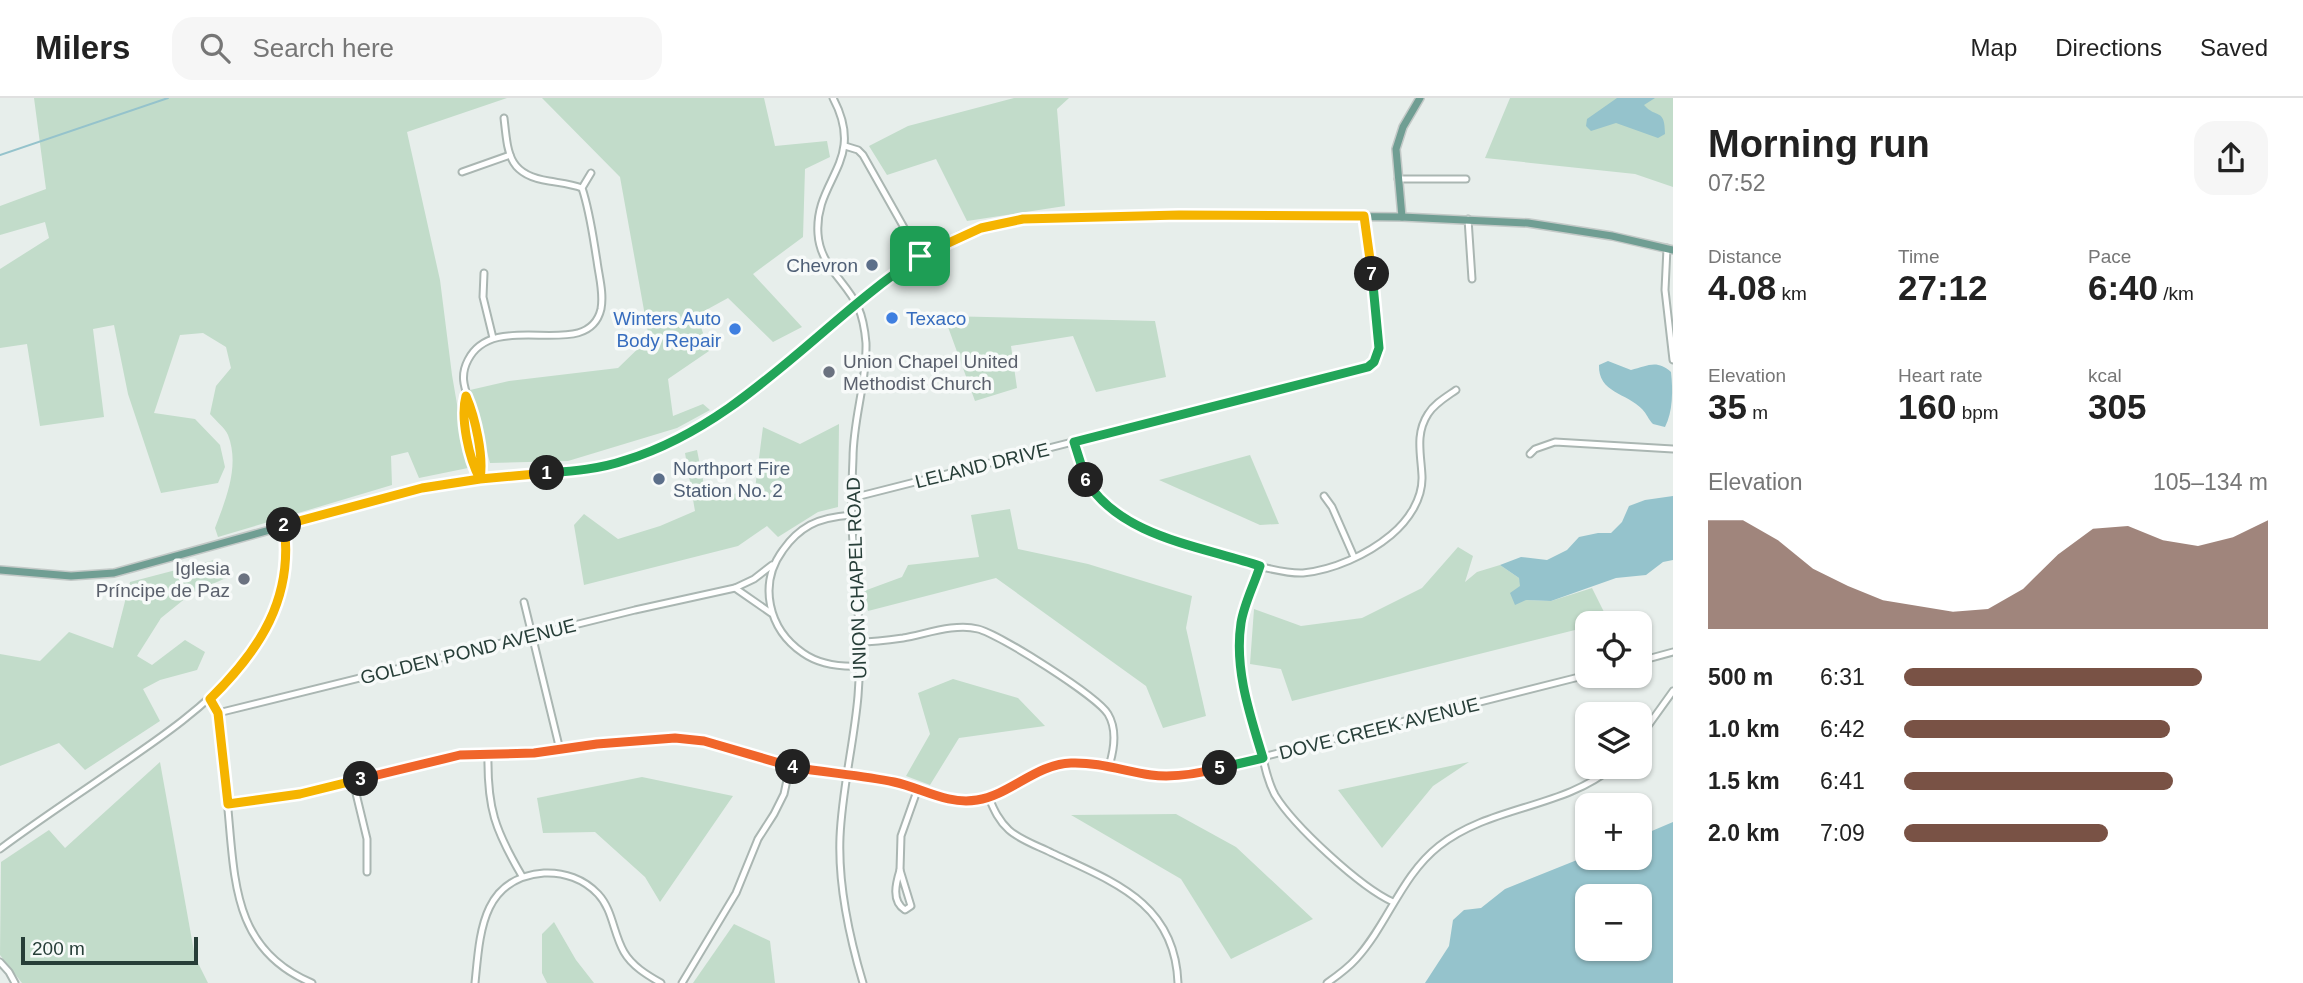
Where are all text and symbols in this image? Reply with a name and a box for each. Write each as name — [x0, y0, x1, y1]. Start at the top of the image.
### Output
search box — [172, 17, 662, 80]
text: Milers — [35, 29, 130, 66]
icon: search — [196, 29, 234, 67]
text: Search here — [252, 33, 394, 63]
text: Map — [1971, 34, 2017, 61]
text: Directions — [2055, 34, 2162, 61]
text: Saved — [2200, 34, 2268, 61]
button: share — [2194, 121, 2268, 195]
text: Morning run — [1708, 123, 1930, 165]
text: 07:52 — [1708, 170, 1766, 196]
pin — [890, 226, 950, 286]
icon: arrive — [901, 237, 939, 275]
text: Distance — [1708, 246, 1782, 267]
text: Time — [1898, 246, 1940, 267]
text: Pace — [2088, 246, 2131, 267]
place label: Chevron — [786, 255, 858, 276]
pin: 7 — [1354, 256, 1390, 292]
marker: Chevron — [864, 257, 880, 273]
text: 7 — [1366, 263, 1377, 284]
text: 4.08 — [1708, 268, 1776, 307]
text: 27:12 — [1898, 268, 1988, 307]
text: 6:40 — [2088, 268, 2158, 307]
text: km — [1776, 283, 1807, 304]
text: /km — [2158, 283, 2194, 304]
place label: Winters Auto Body Repair — [613, 308, 722, 351]
place label: Texaco — [906, 308, 966, 329]
marker: Texaco — [884, 310, 900, 326]
marker: Winters Auto Body Repair — [727, 321, 743, 337]
place label: Union Chapel United Methodist Church — [843, 351, 1018, 394]
marker: Union Chapel United Methodist Church — [821, 364, 837, 380]
text: Elevation — [1708, 365, 1786, 386]
text: Heart rate — [1898, 365, 1982, 386]
text: kcal — [2088, 365, 2122, 386]
text: 35 — [1708, 387, 1747, 426]
text: 160 — [1898, 387, 1956, 426]
text: 305 — [2088, 387, 2146, 426]
text: m — [1747, 402, 1768, 423]
text: bpm — [1956, 402, 1999, 423]
street label: LELAND DRIVE — [913, 439, 1051, 492]
pin: 1 — [530, 456, 564, 490]
place label: Northport Fire Station No. 2 — [673, 458, 790, 501]
text: 1 — [541, 462, 552, 483]
pin: 6 — [1068, 462, 1104, 498]
text: 6 — [1080, 469, 1091, 490]
text: Elevation — [1708, 469, 1803, 495]
text: 105–134 m — [2153, 469, 2268, 495]
marker: Northport Fire Station No. 2 — [651, 471, 667, 487]
street label: UNION CHAPEL ROAD — [842, 477, 871, 679]
pin: 2 — [266, 508, 302, 542]
text: 2 — [278, 514, 289, 535]
place label: Iglesia Príncipe de Paz — [96, 558, 230, 601]
marker: Iglesia Príncipe de Paz — [236, 571, 252, 587]
map controls — [1575, 611, 1652, 961]
button: locate — [1575, 611, 1652, 688]
street label: GOLDEN POND AVENUE — [358, 615, 578, 688]
text: 500 m — [1708, 664, 1773, 690]
text: 6:31 — [1820, 664, 1865, 690]
street label: DOVE CREEK AVENUE — [1277, 693, 1481, 764]
button: layers — [1575, 702, 1652, 779]
text: 1.0 km — [1708, 716, 1780, 742]
text: 6:42 — [1820, 716, 1865, 742]
pin: 4 — [776, 750, 810, 784]
pin: 5 — [1202, 750, 1238, 786]
text: 4 — [787, 756, 798, 777]
text: 5 — [1214, 757, 1225, 778]
pin: 3 — [344, 762, 378, 796]
text: 3 — [355, 768, 366, 789]
text: 1.5 km — [1708, 768, 1780, 794]
text: 6:41 — [1820, 768, 1865, 794]
button: + — [1575, 793, 1652, 870]
text: 2.0 km — [1708, 820, 1780, 846]
text: 7:09 — [1820, 820, 1865, 846]
button: − — [1575, 884, 1652, 961]
scale bar — [21, 934, 198, 966]
text: 200 m — [32, 938, 85, 959]

